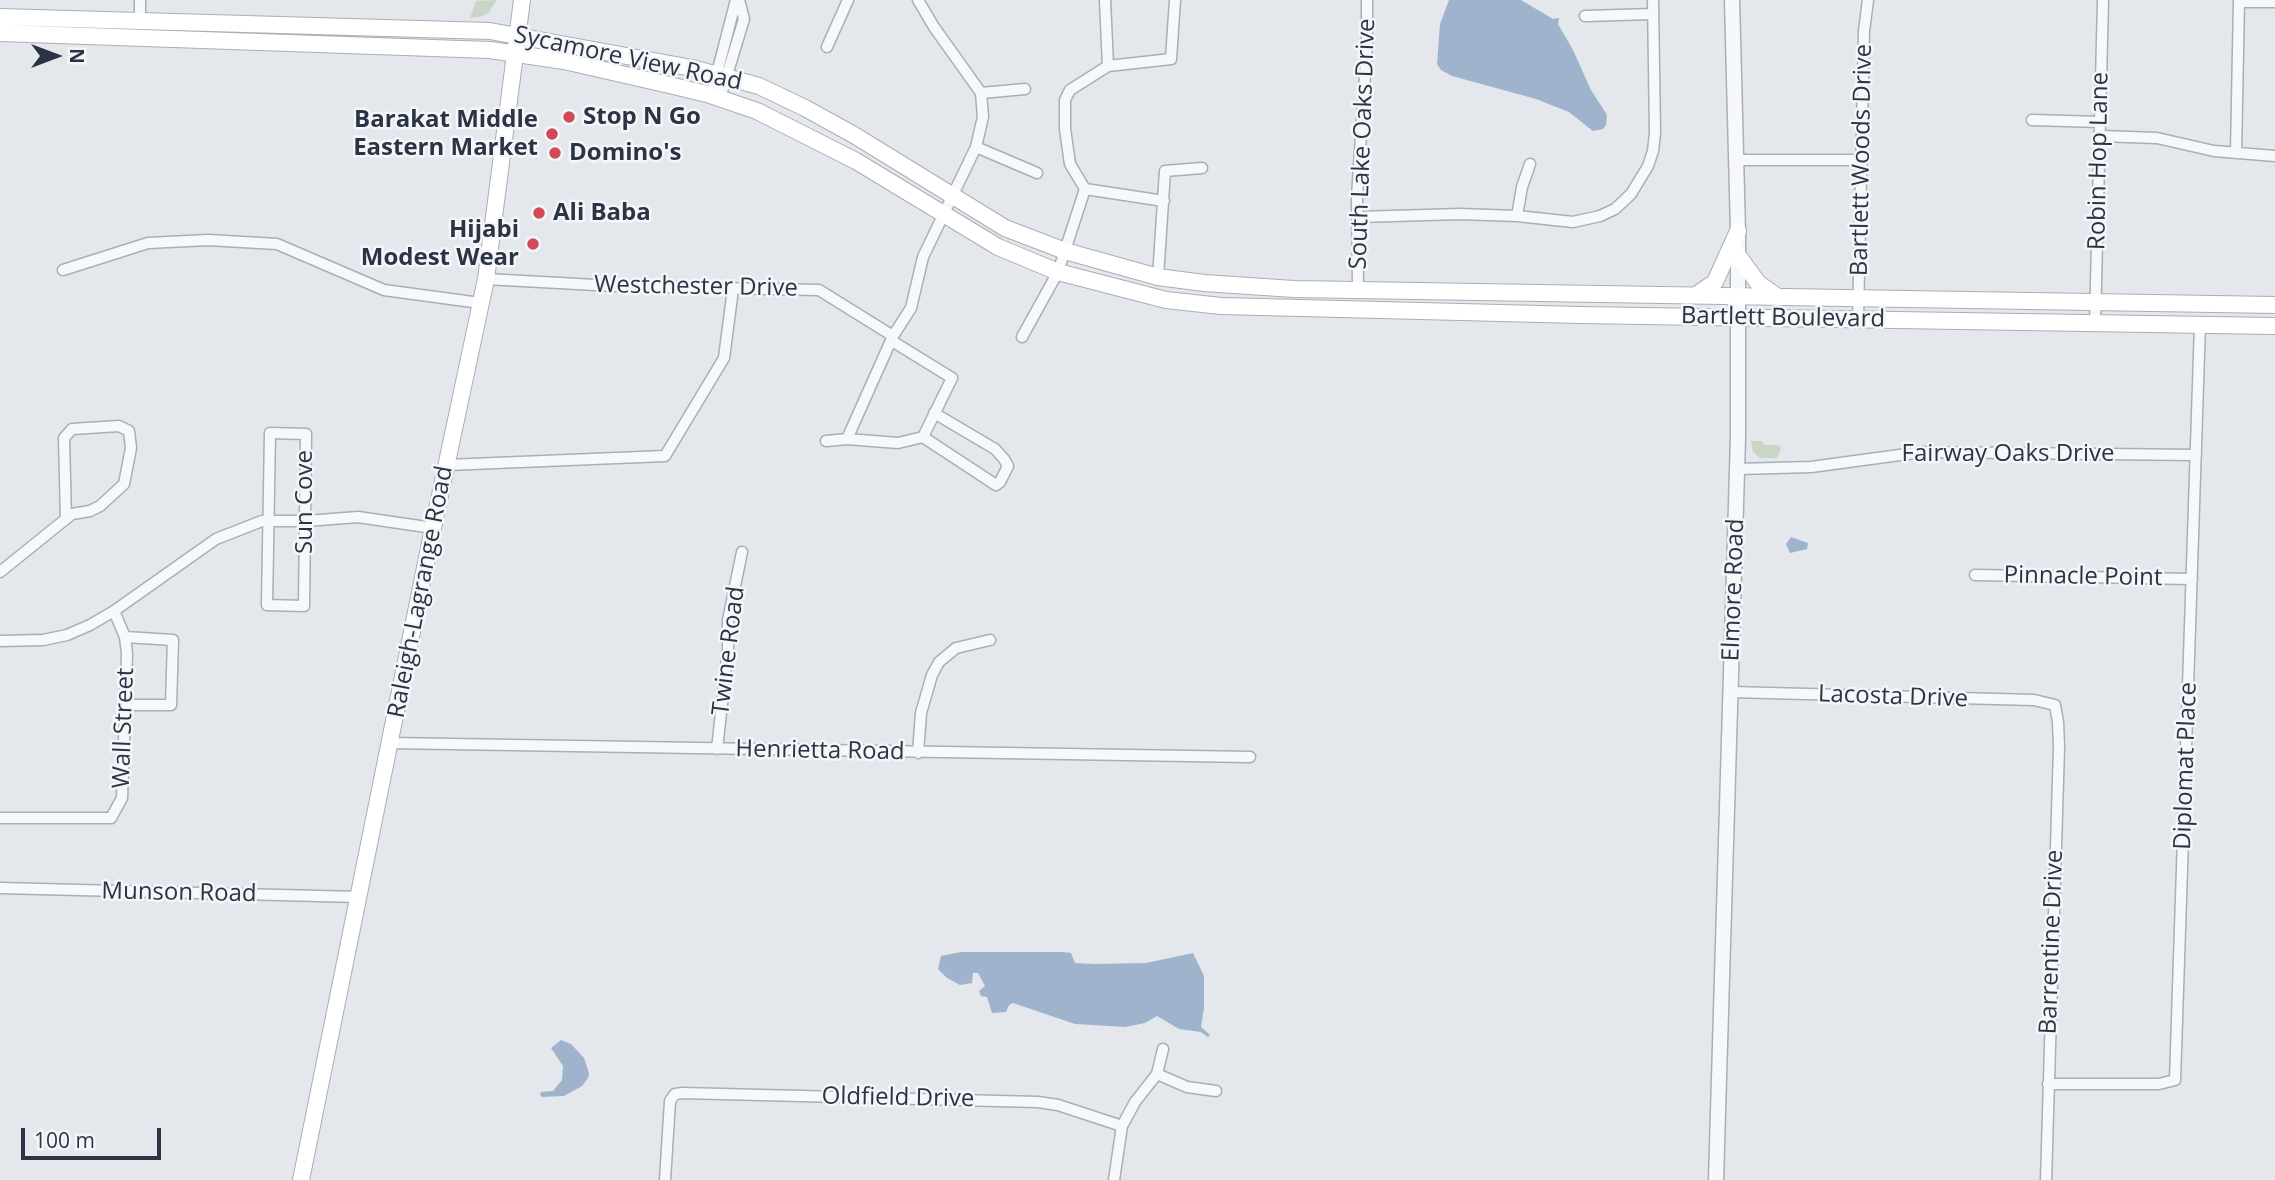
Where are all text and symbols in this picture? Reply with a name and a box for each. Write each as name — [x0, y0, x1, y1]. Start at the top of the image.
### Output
street label: South Lake Oaks Drive — [1344, 18, 1382, 270]
north arrow — [21, 21, 91, 91]
street label: Sycamore View Road — [511, 21, 745, 97]
street label: Bartlett Woods Drive — [1846, 44, 1878, 276]
text: N — [64, 48, 90, 64]
street label: Robin Hop Lane — [2083, 72, 2115, 250]
place label: Stop N Go — [583, 103, 701, 131]
place label: Barakat Middle Eastern Market — [353, 106, 538, 162]
marker: Stop N Go — [561, 109, 577, 125]
marker: Barakat Middle Eastern Market — [544, 126, 560, 142]
place label: Domino's — [569, 139, 681, 167]
marker: Domino's — [547, 145, 563, 161]
place label: Ali Baba — [553, 199, 651, 227]
marker: Ali Baba — [531, 205, 547, 221]
place label: Hijabi Modest Wear — [361, 216, 519, 272]
marker: Hijabi Modest Wear — [525, 236, 541, 252]
street label: Westchester Drive — [594, 271, 798, 303]
street label: Bartlett Boulevard — [1681, 302, 1885, 334]
street label: Fairway Oaks Drive — [1902, 440, 2114, 468]
street label: Sun Cove — [291, 450, 319, 554]
street label: Raleigh-Lagrange Road — [382, 464, 460, 720]
street label: Elmore Road — [1717, 518, 1751, 662]
street label: Pinnacle Point — [2003, 561, 2163, 593]
street label: Twine Road — [707, 585, 751, 717]
street label: Wall Street — [107, 667, 141, 789]
street label: Lacosta Drive — [1817, 680, 1969, 714]
street label: Diplomat Place — [2169, 682, 2203, 850]
street label: Henrietta Road — [735, 735, 905, 767]
street label: Barrentine Drive — [2034, 849, 2070, 1035]
street label: Munson Road — [101, 877, 257, 909]
street label: Oldfield Drive — [821, 1082, 975, 1114]
scale bar — [24, 1114, 164, 1158]
text: 100 m — [34, 1126, 95, 1154]

